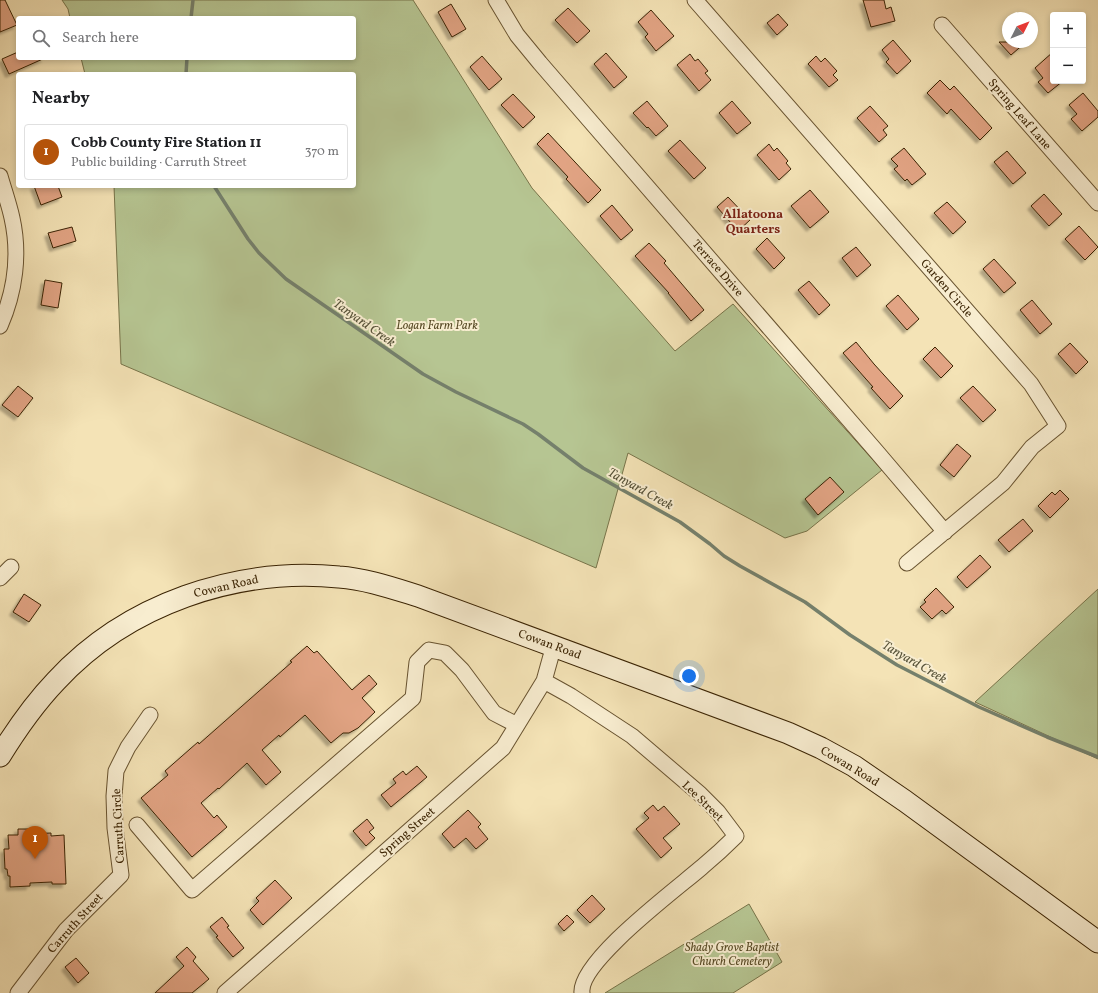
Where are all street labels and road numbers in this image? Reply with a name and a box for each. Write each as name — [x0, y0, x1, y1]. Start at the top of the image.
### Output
street label: Spring Leaf Lane — [984, 76, 1055, 154]
street label: Terrace Drive — [688, 237, 747, 301]
street label: Garden Circle — [916, 256, 976, 322]
street label: Cowan Road — [192, 572, 260, 602]
street label: Cowan Road — [516, 626, 584, 664]
street label: Cowan Road — [817, 743, 882, 791]
street label: Lee Street — [678, 778, 727, 826]
street label: Carruth Circle — [109, 788, 129, 864]
street label: Spring Street — [376, 804, 439, 862]
street label: Carruth Street — [44, 890, 107, 957]

